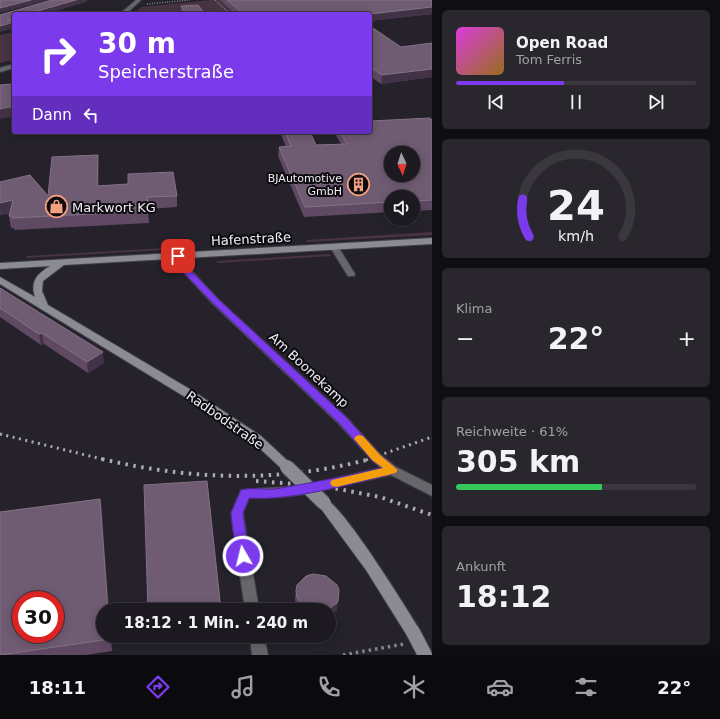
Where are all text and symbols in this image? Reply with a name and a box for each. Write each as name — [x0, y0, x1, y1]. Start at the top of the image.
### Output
text: 30 m — [98, 27, 176, 60]
icon: right — [32, 28, 84, 80]
text: Open Road — [516, 34, 608, 52]
text: Tom Ferris — [516, 52, 582, 67]
text: Speicherstraße — [98, 61, 234, 82]
icon: previous — [485, 91, 507, 113]
icon: pause — [565, 91, 587, 113]
icon: next — [645, 91, 667, 113]
icon: left — [80, 104, 102, 126]
text: Dann — [32, 106, 72, 124]
north arrow — [384, 146, 420, 182]
map controls — [384, 146, 420, 226]
building icon: BJAutomotive GmbH — [345, 171, 371, 197]
place label: BJAutomotive GmbH — [268, 172, 342, 198]
text: 24 — [547, 180, 605, 229]
button: sound — [384, 190, 420, 226]
shop icon: Markwort KG — [44, 194, 70, 220]
place label: Markwort KG — [72, 200, 156, 215]
text: km/h — [558, 227, 594, 243]
street label: Hafenstraße — [211, 229, 291, 249]
pin — [161, 239, 195, 273]
icon: arrive — [167, 245, 189, 267]
text: Klima — [456, 301, 492, 316]
text: 22° — [548, 321, 604, 356]
text: − — [456, 326, 474, 351]
text: + — [678, 326, 696, 351]
street label: Am Boonekamp — [266, 329, 352, 411]
street label: Radbodstraße — [184, 388, 266, 452]
text: Reichweite · 61% — [456, 424, 568, 439]
text: 305 km — [456, 444, 580, 479]
position arrow — [222, 535, 264, 577]
text: Ankunft — [456, 559, 506, 574]
text: 18:12 — [456, 579, 552, 614]
speed limit sign: 30 — [12, 591, 64, 643]
text: 18:12 · 1 Min. · 240 m — [124, 614, 308, 632]
icon: directions — [144, 673, 172, 701]
icon: music — [229, 673, 257, 701]
icon: phone — [315, 673, 343, 701]
icon: climate — [400, 673, 428, 701]
icon: car — [486, 673, 514, 701]
icon: filters — [572, 673, 600, 701]
text: 18:11 — [29, 677, 86, 698]
text: 22° — [657, 677, 691, 698]

